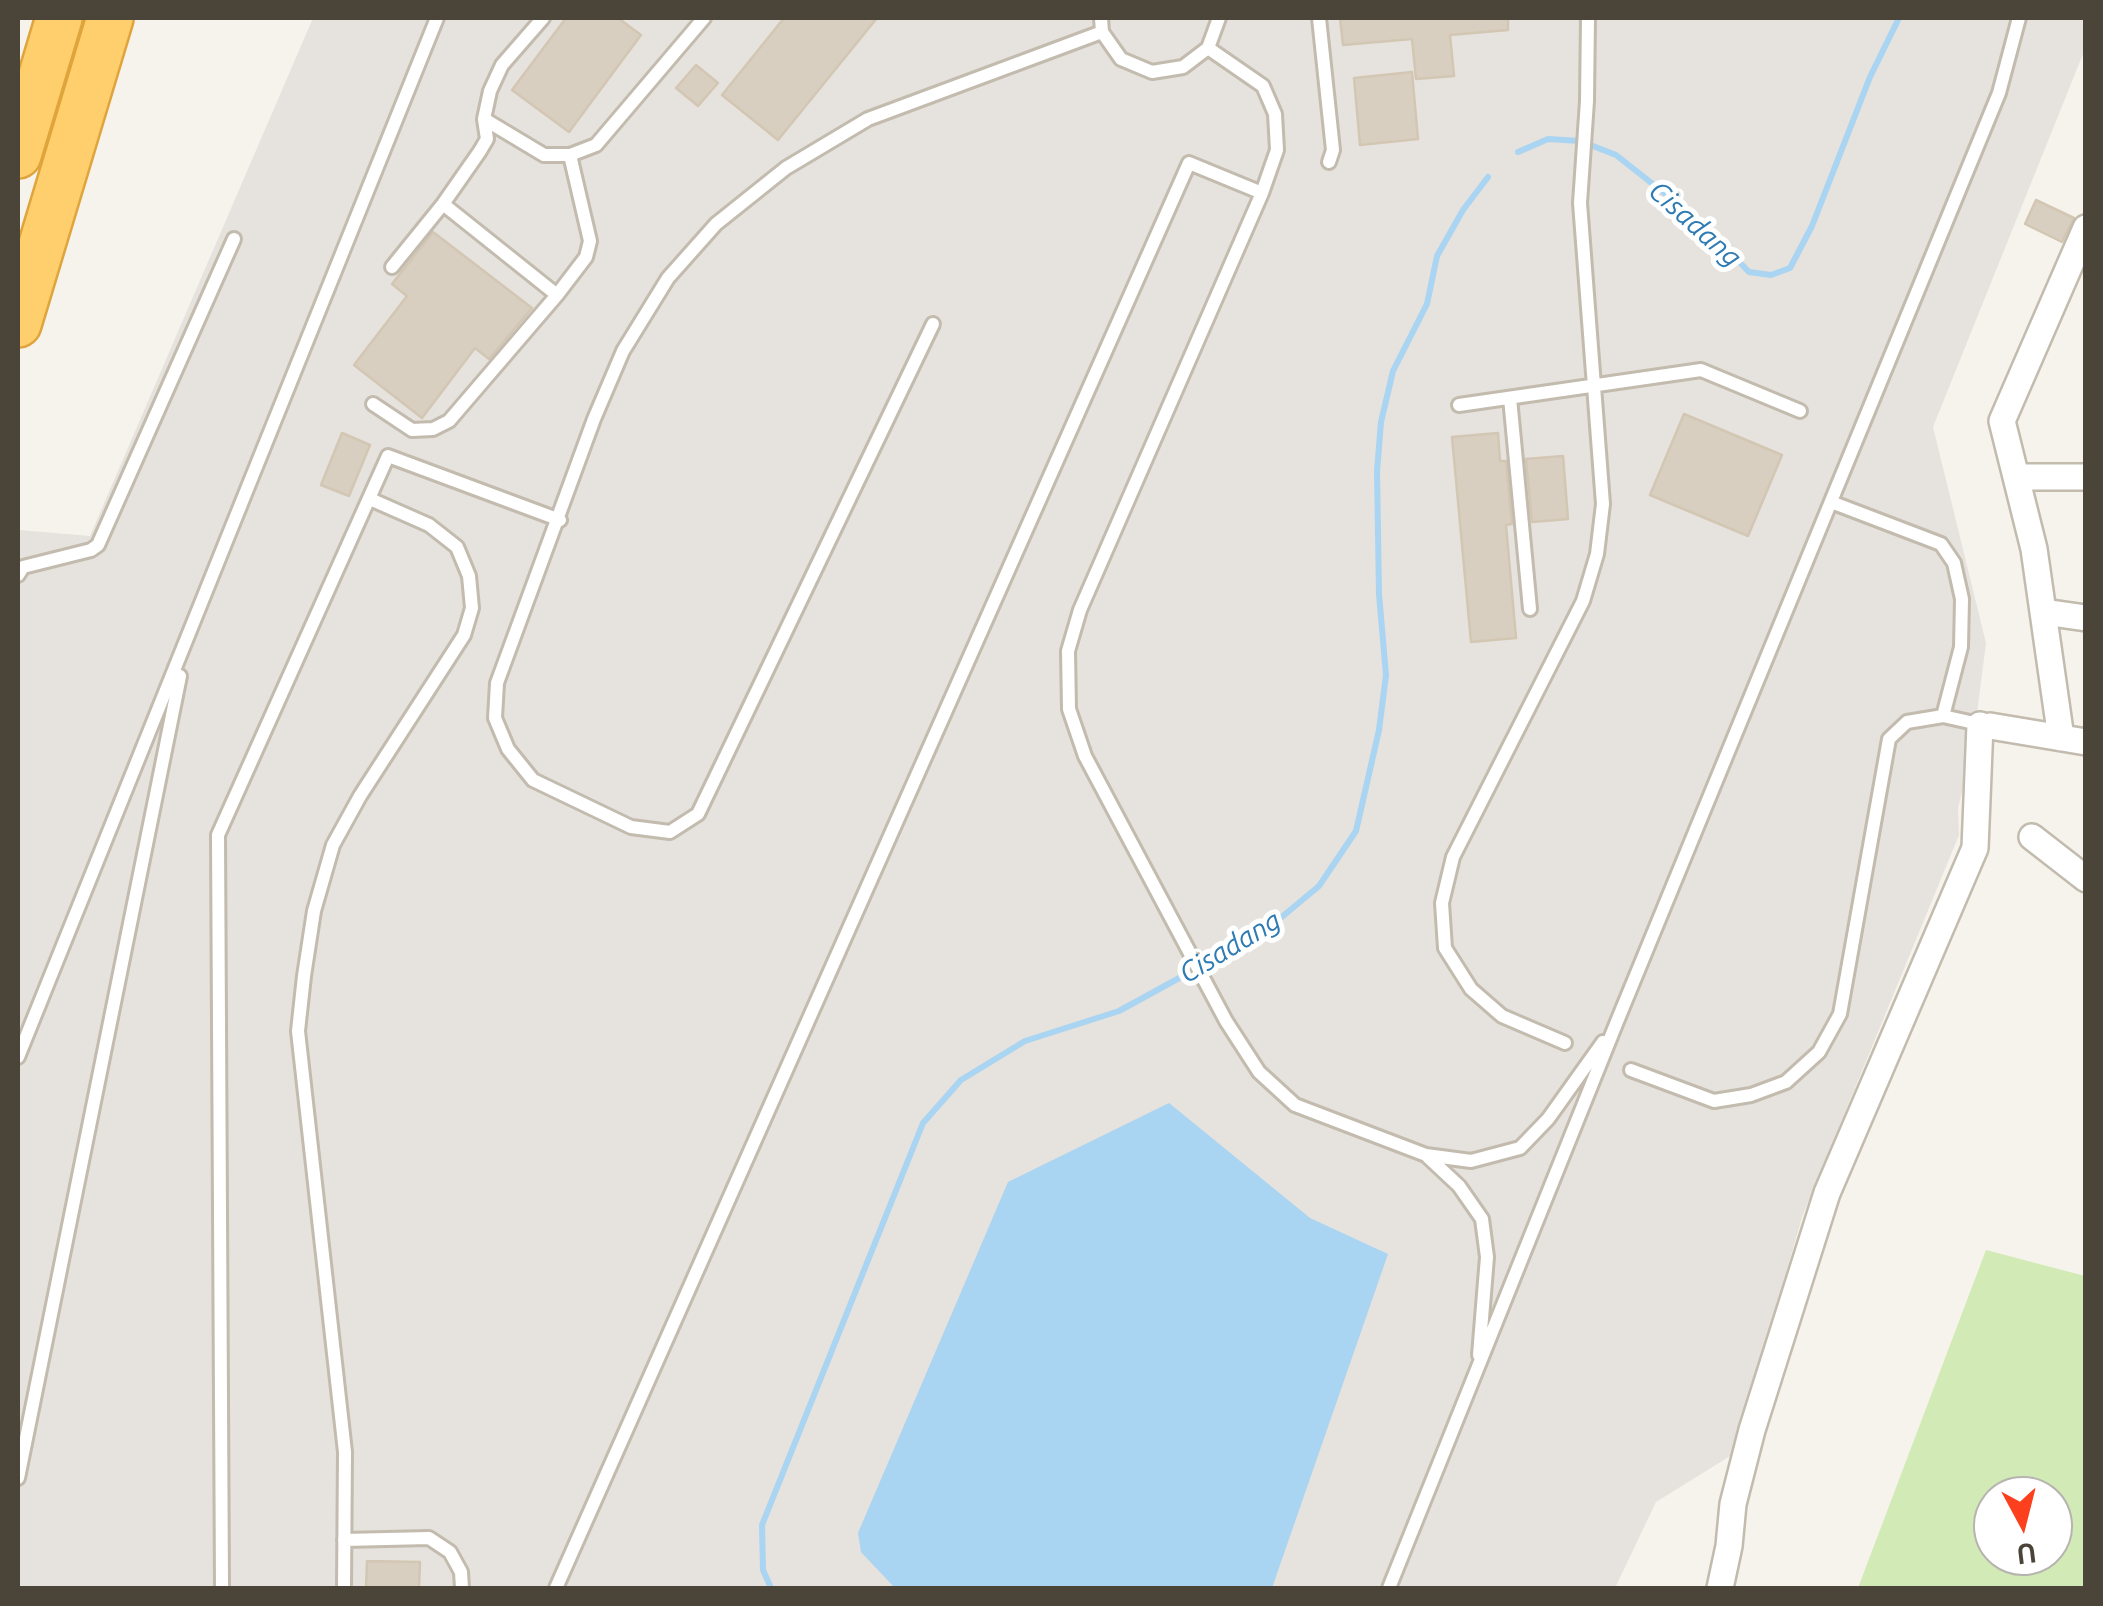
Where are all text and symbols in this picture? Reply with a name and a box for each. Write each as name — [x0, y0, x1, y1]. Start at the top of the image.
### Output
water label: Cisadang — [1642, 174, 1748, 274]
water label: Cisadang — [1173, 904, 1287, 990]
north arrow — [1973, 1476, 2073, 1576]
text: U — [2015, 1538, 2038, 1571]

